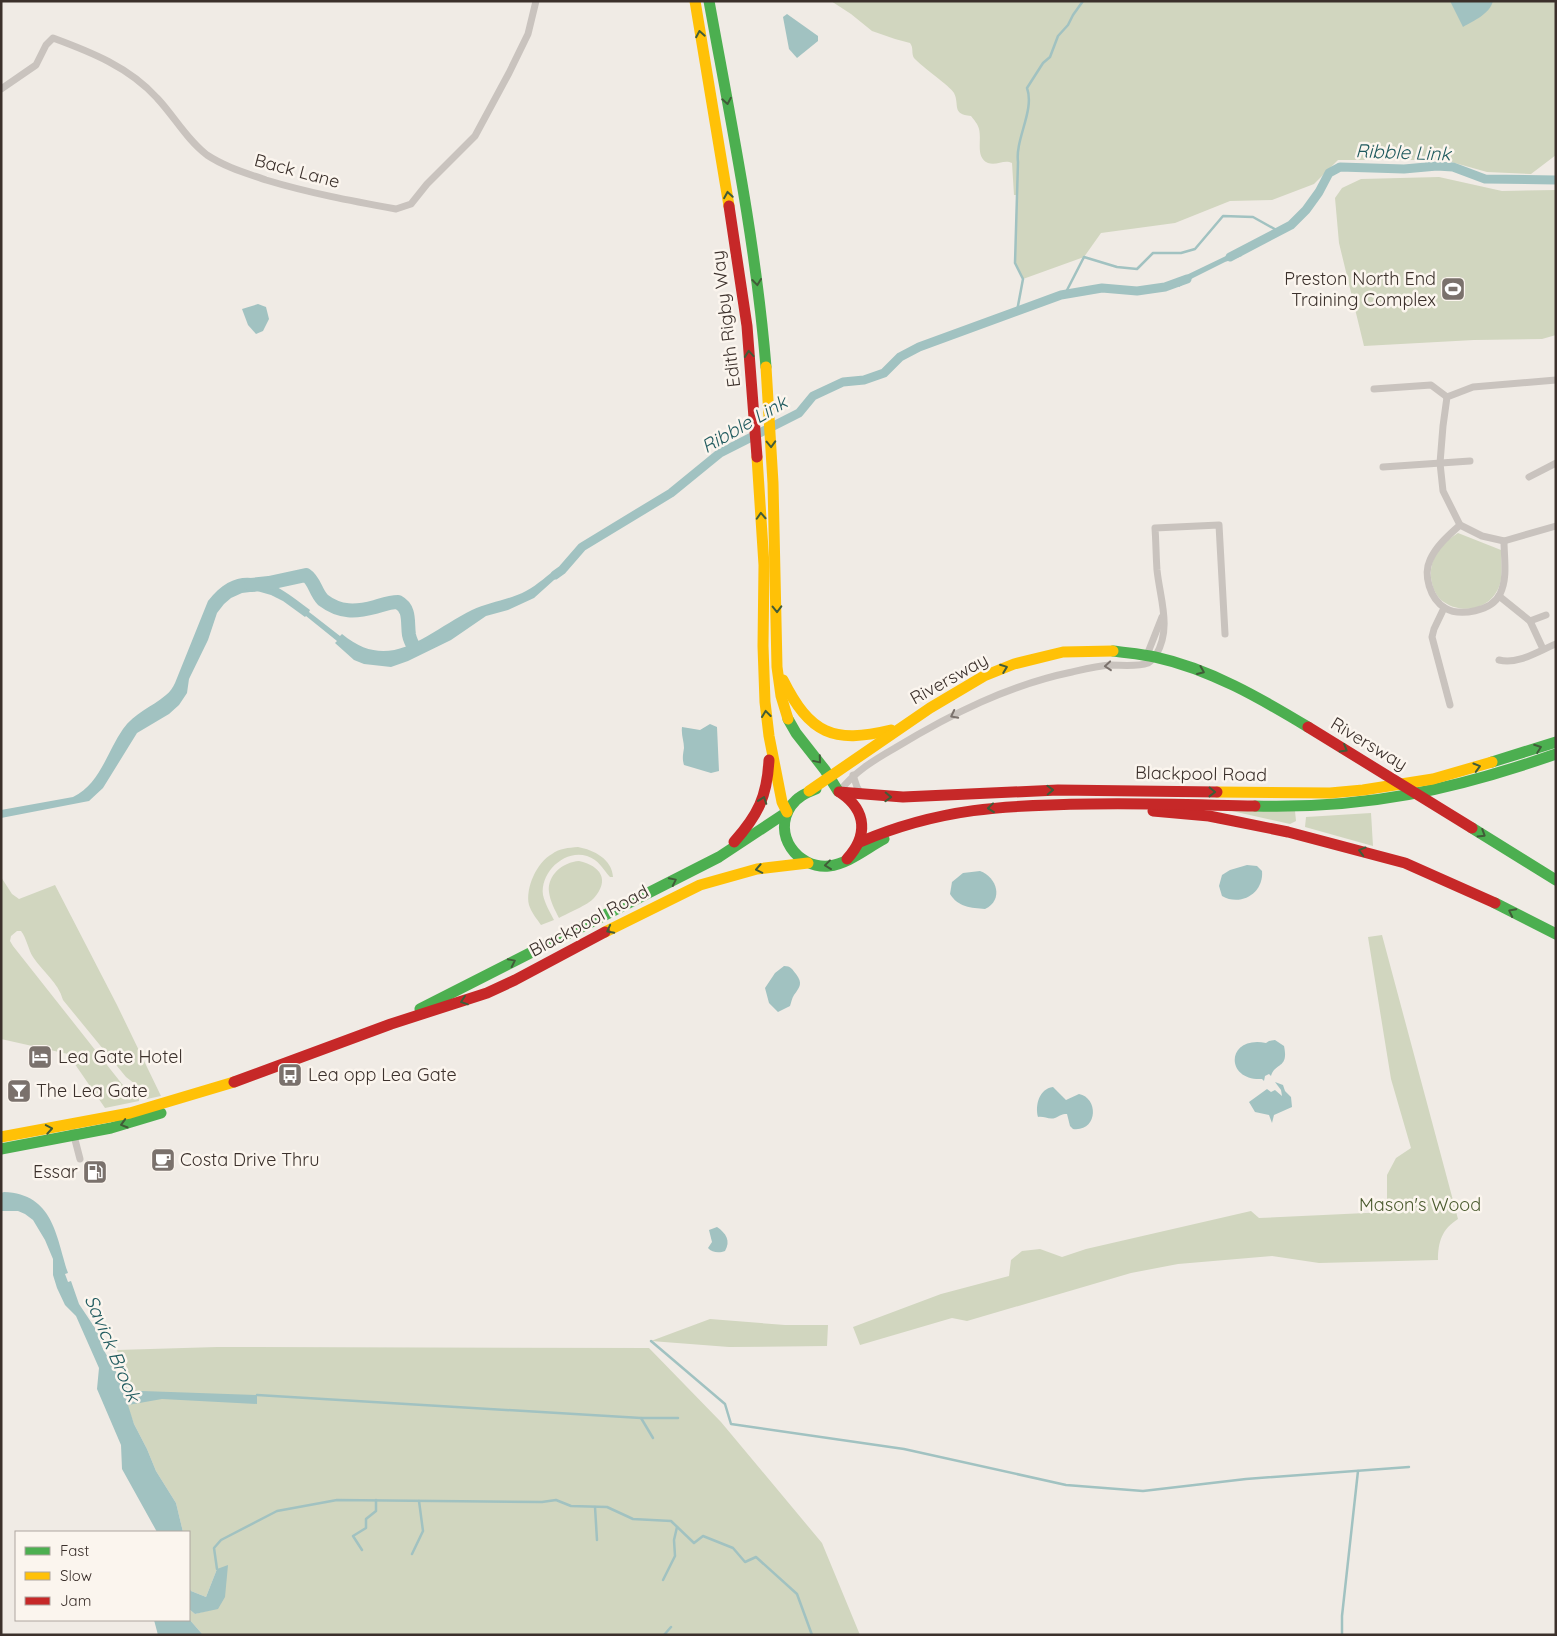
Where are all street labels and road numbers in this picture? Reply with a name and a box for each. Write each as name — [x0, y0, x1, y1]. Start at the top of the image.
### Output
street label: Back Lane — [252, 148, 342, 193]
street label: Edith Rigby Way — [706, 249, 745, 389]
street label: Riversway — [906, 648, 992, 709]
street label: Riversway — [1327, 712, 1412, 775]
street label: Blackpool Road — [1135, 761, 1267, 786]
street label: Blackpool Road — [525, 879, 652, 962]

